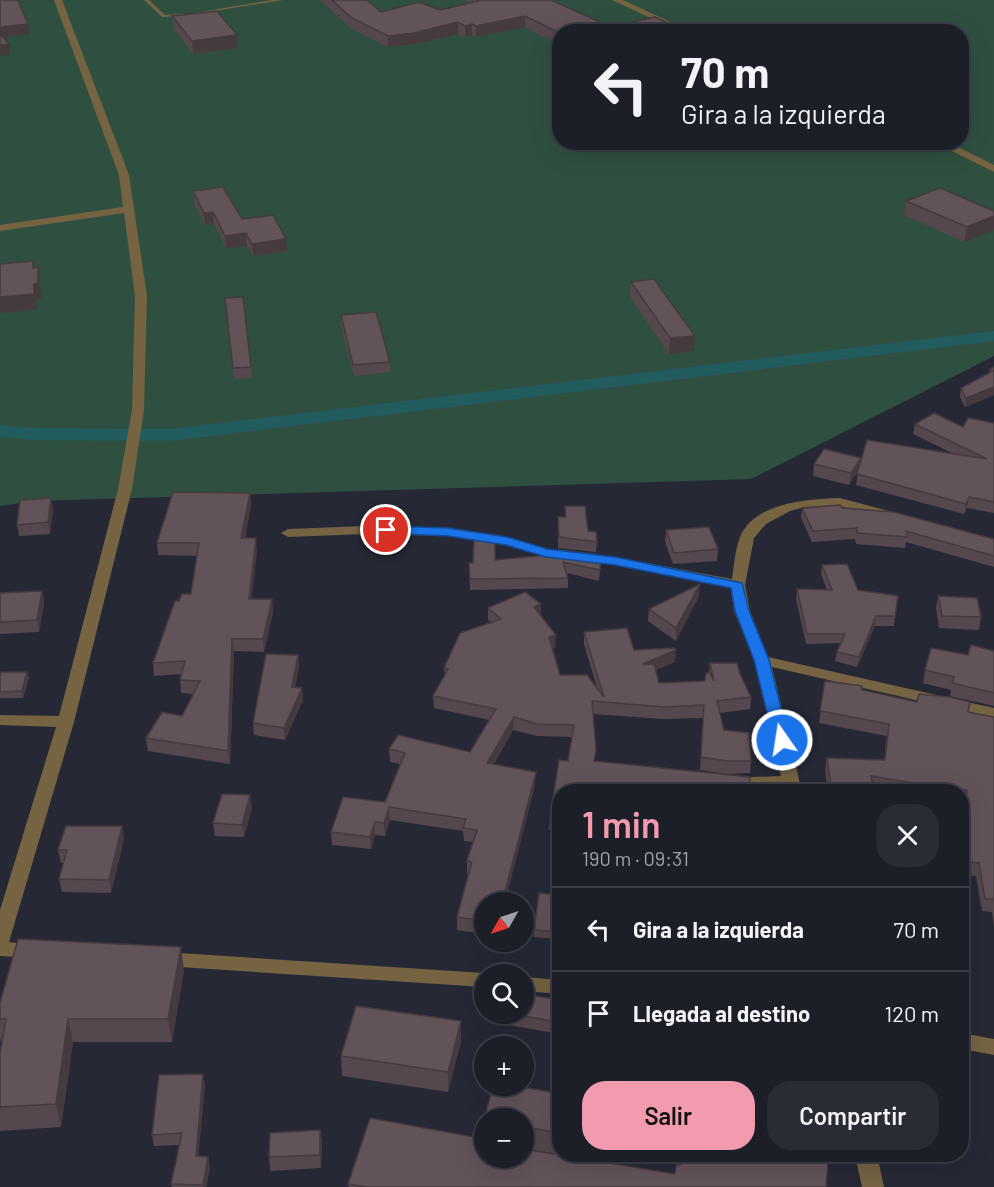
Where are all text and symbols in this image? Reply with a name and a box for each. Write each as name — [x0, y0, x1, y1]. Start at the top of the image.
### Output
text: 70 m — [681, 46, 769, 96]
icon: left — [582, 48, 660, 126]
text: Gira a la izquierda — [681, 97, 886, 129]
pin — [360, 504, 411, 555]
icon: arrive — [369, 513, 402, 546]
position arrow — [750, 708, 814, 772]
text: 1 min — [582, 802, 661, 845]
button: close — [876, 804, 939, 867]
text: 190 m · 09:31 — [582, 846, 689, 870]
north arrow — [474, 892, 534, 952]
map controls — [474, 892, 534, 1168]
icon: left — [582, 913, 615, 946]
text: Gira a la izquierda — [633, 916, 804, 942]
text: 70 m — [894, 916, 939, 942]
button: search — [474, 964, 534, 1024]
icon: arrive — [582, 997, 615, 1030]
text: Llegada al destino — [633, 1000, 810, 1026]
text: 120 m — [884, 1000, 939, 1026]
button: + — [474, 1036, 534, 1096]
button: Salir — [582, 1081, 755, 1150]
button: Compartir — [767, 1081, 939, 1150]
button: − — [474, 1108, 534, 1168]

